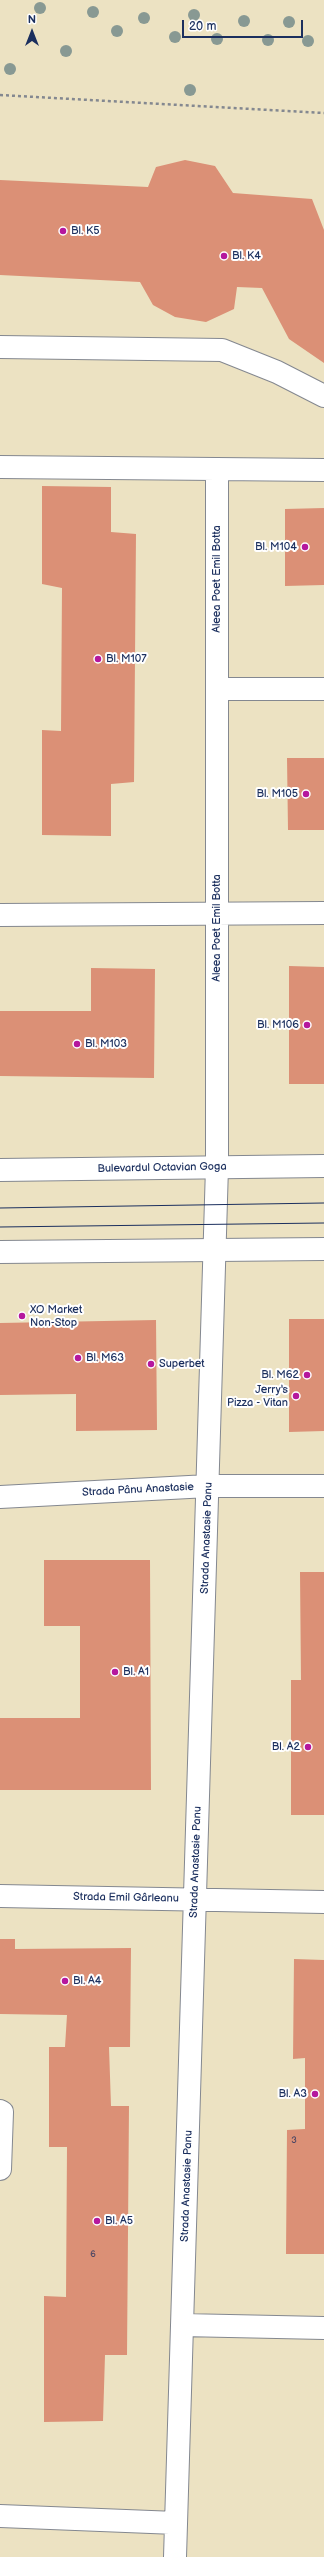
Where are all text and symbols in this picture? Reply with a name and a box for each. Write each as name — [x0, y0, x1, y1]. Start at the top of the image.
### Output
north arrow — [12, 12, 52, 52]
scale bar — [184, 12, 305, 38]
text: N — [28, 13, 36, 26]
text: 20 m — [189, 19, 216, 34]
place label: Bl. K5 — [71, 224, 100, 238]
marker: Bl. K5 — [58, 226, 68, 236]
place label: Bl. K4 — [232, 249, 261, 263]
marker: Bl. K4 — [219, 251, 229, 261]
street label: Aleea Poet Emil Botta — [210, 525, 224, 633]
place label: Bl. M104 — [255, 540, 297, 554]
marker: Bl. M104 — [300, 542, 310, 552]
place label: Bl. M107 — [106, 652, 147, 666]
marker: Bl. M107 — [93, 654, 103, 664]
place label: Bl. M105 — [256, 787, 298, 801]
marker: Bl. M105 — [301, 789, 311, 799]
street label: Aleea Poet Emil Botta — [210, 874, 224, 982]
place label: Bl. M106 — [257, 1018, 299, 1032]
marker: Bl. M106 — [302, 1020, 312, 1030]
place label: Bl. M103 — [85, 1037, 127, 1051]
marker: Bl. M103 — [72, 1039, 82, 1049]
street label: Bulevardul Octavian Goga — [97, 1160, 227, 1176]
place label: XO Market Non-Stop — [30, 1303, 82, 1329]
marker: XO Market Non-Stop — [17, 1311, 27, 1321]
place label: Bl. M63 — [86, 1351, 124, 1365]
marker: Bl. M63 — [73, 1353, 83, 1363]
place label: Superbet — [159, 1357, 205, 1371]
marker: Superbet — [146, 1359, 156, 1369]
place label: Bl. M62 — [261, 1368, 299, 1382]
marker: Bl. M62 — [302, 1370, 312, 1380]
place label: Jerry's Pizza - Vitan — [227, 1383, 288, 1409]
marker: Jerry's Pizza - Vitan — [291, 1391, 301, 1401]
street label: Strada Pânu Anastasie — [82, 1480, 194, 1500]
street label: Strada Anastasie Panu — [198, 1482, 216, 1594]
place label: Bl. A1 — [123, 1665, 149, 1679]
marker: Bl. A1 — [110, 1667, 120, 1677]
place label: Bl. A2 — [272, 1740, 300, 1754]
marker: Bl. A2 — [303, 1742, 313, 1752]
street label: Strada Anastasie Panu — [187, 1806, 205, 1918]
street label: Strada Emil Gârleanu — [73, 1890, 179, 1906]
place label: Bl. A4 — [73, 1974, 102, 1988]
marker: Bl. A4 — [60, 1976, 70, 1986]
place label: Bl. A3 — [278, 2087, 307, 2101]
marker: Bl. A3 — [310, 2089, 320, 2099]
street label: Strada Anastasie Panu — [178, 2130, 196, 2242]
house number: 3 — [291, 2136, 297, 2146]
place label: Bl. A5 — [105, 2214, 133, 2228]
marker: Bl. A5 — [92, 2216, 102, 2226]
house number: 6 — [90, 2250, 96, 2260]

